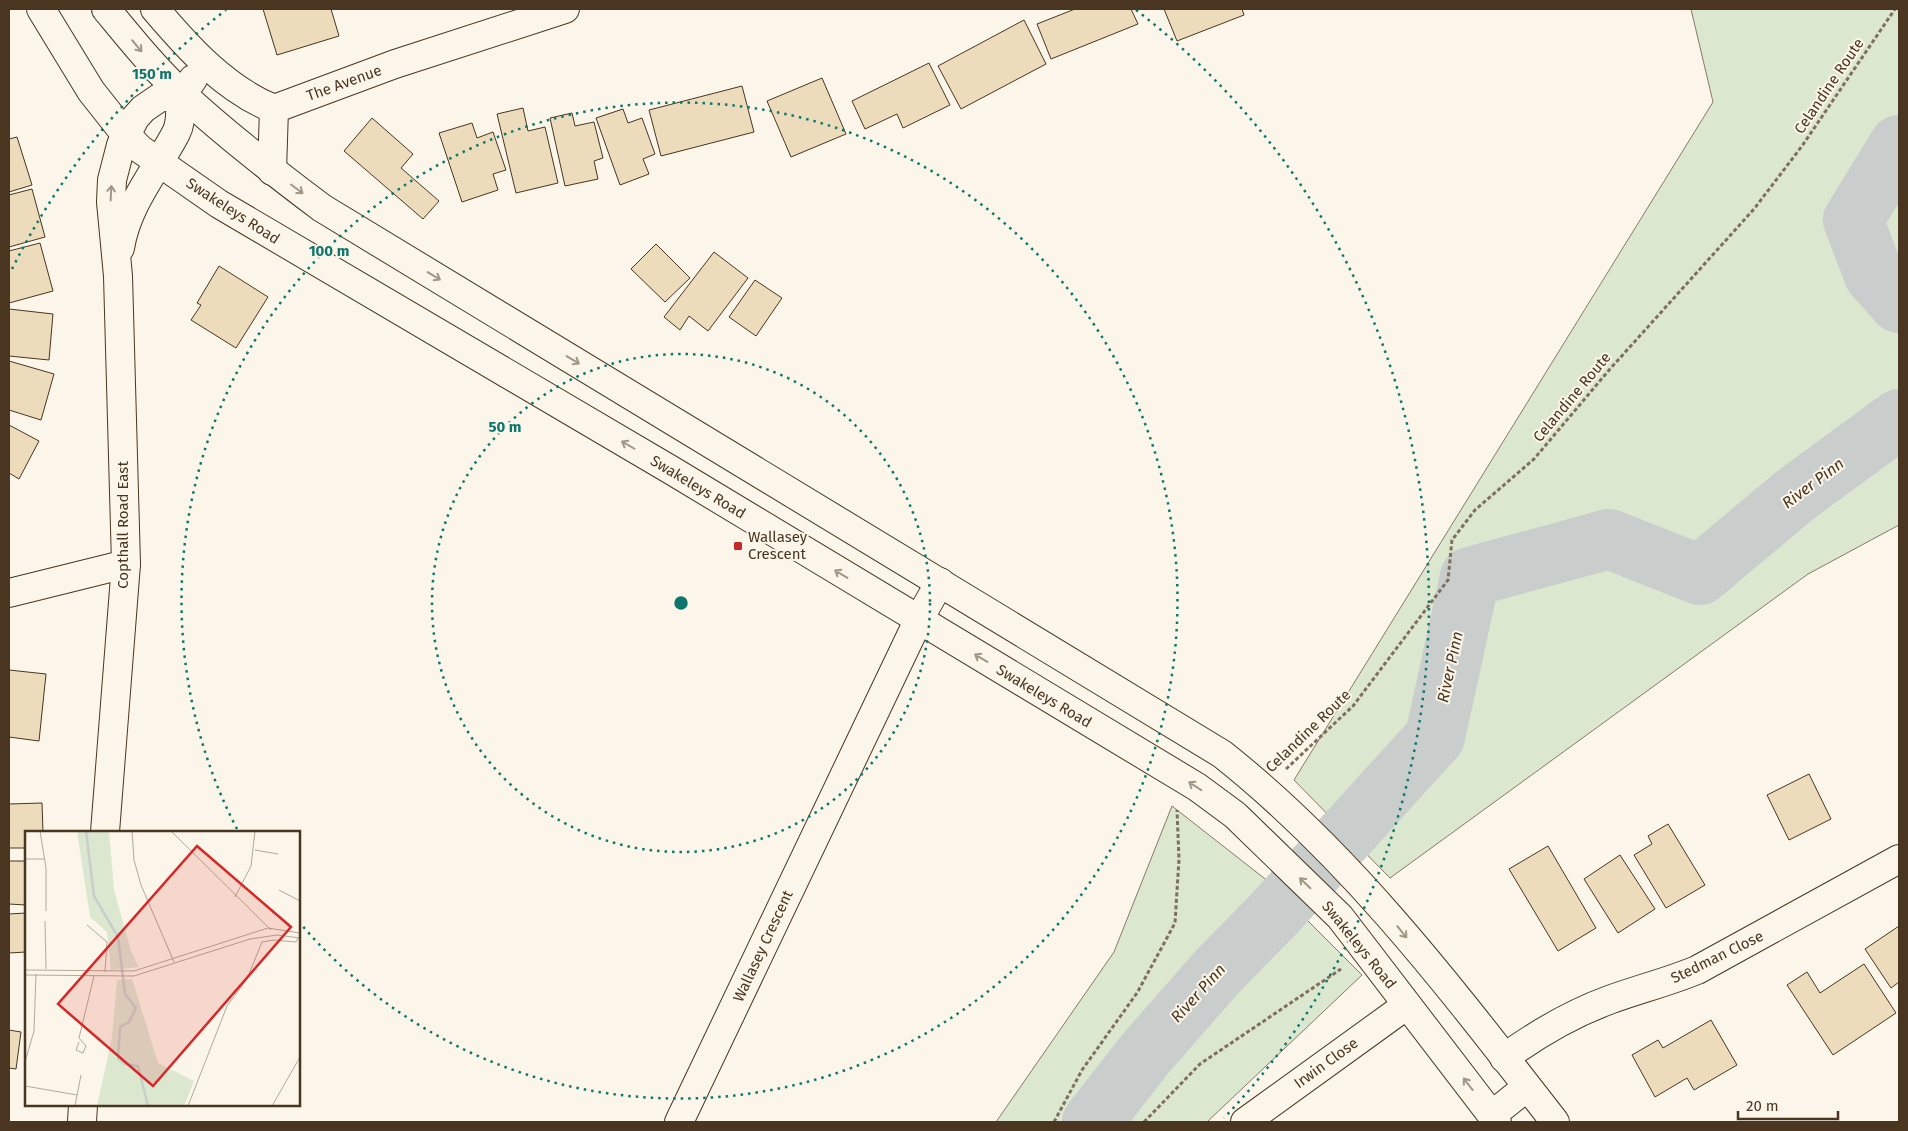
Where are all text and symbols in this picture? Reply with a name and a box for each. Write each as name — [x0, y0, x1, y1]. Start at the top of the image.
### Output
street label: Celandine Route — [1790, 35, 1868, 137]
one-way arrow — [131, 40, 143, 53]
street label: The Avenue — [304, 61, 384, 105]
text: 150 m — [132, 65, 172, 83]
street label: Swakeleys Road — [183, 174, 283, 248]
one-way arrow — [290, 184, 303, 195]
one-way arrow — [106, 185, 116, 202]
text: 100 m — [309, 242, 349, 260]
one-way arrow — [427, 271, 441, 281]
street label: Celandine Route — [1529, 349, 1615, 445]
one-way arrow — [566, 356, 580, 366]
text: 50 m — [488, 418, 522, 436]
one-way arrow — [621, 439, 635, 449]
street label: Swakeleys Road — [647, 451, 749, 523]
water label: River Pinn — [1778, 454, 1848, 512]
street label: Copthall Road East — [114, 461, 132, 589]
place label: Wallasey Crescent — [748, 528, 808, 563]
marker: Wallasey Crescent — [732, 540, 744, 552]
one-way arrow — [835, 569, 849, 579]
centre of rings — [672, 594, 690, 612]
water label: River Pinn — [1433, 630, 1467, 704]
one-way arrow — [974, 653, 988, 663]
street label: Swakeleys Road — [993, 660, 1095, 732]
street label: Celandine Route — [1262, 686, 1354, 776]
one-way arrow — [1188, 781, 1202, 792]
inset map — [25, 831, 300, 1106]
one-way arrow — [1298, 877, 1311, 889]
street label: Wallasey Crescent — [729, 887, 797, 1005]
street label: Swakeleys Road — [1318, 897, 1400, 993]
one-way arrow — [1397, 925, 1408, 938]
street label: Stedman Close — [1668, 927, 1766, 987]
water label: River Pinn — [1167, 960, 1229, 1026]
street label: Irwin Close — [1291, 1034, 1361, 1092]
one-way arrow — [1462, 1078, 1473, 1091]
scale bar — [1738, 1088, 1838, 1120]
text: 20 m — [1746, 1097, 1779, 1115]

